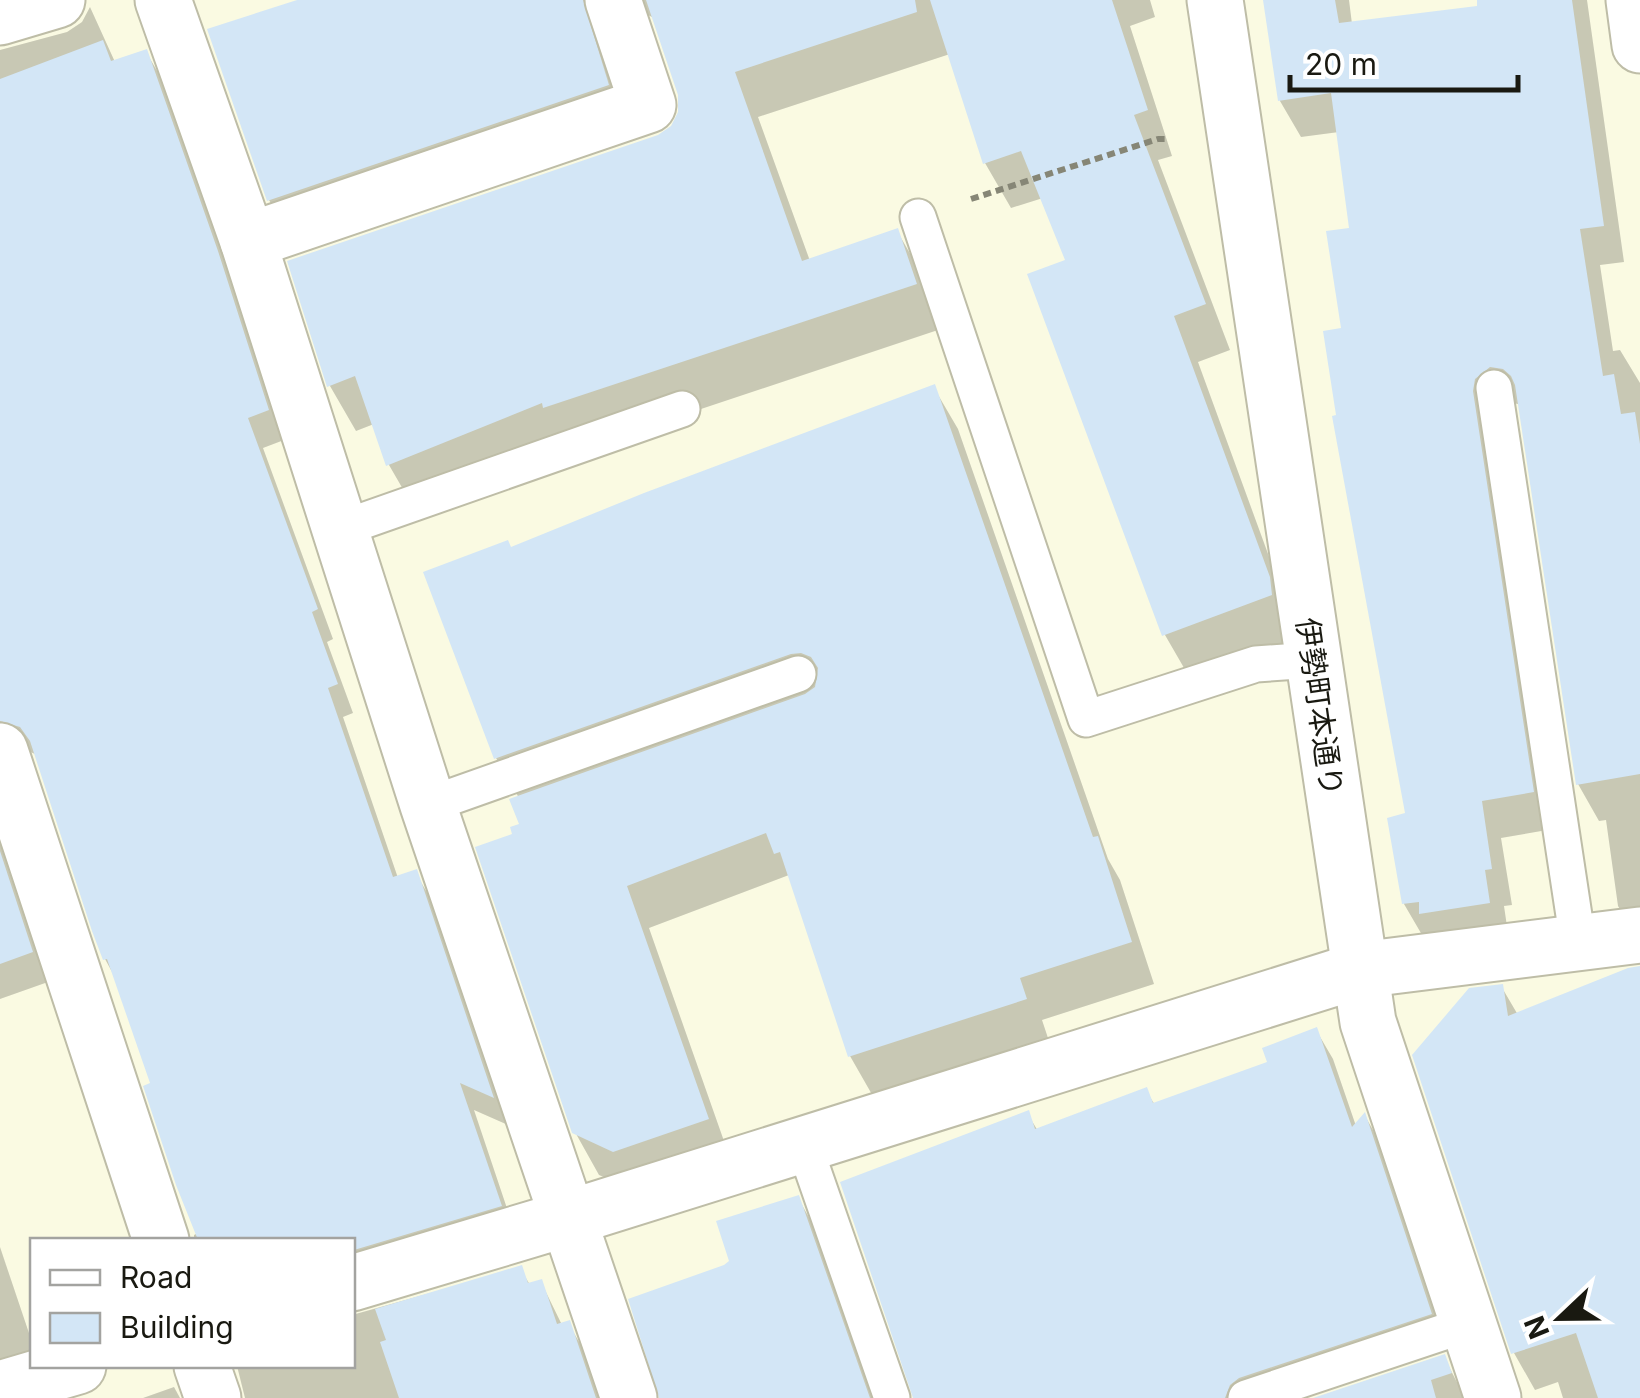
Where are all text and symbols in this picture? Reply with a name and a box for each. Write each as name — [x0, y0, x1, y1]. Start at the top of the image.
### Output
scale bar — [1290, 30, 1518, 92]
text: 20 m — [1305, 46, 1377, 82]
street label: 伊勢町本通り — [1290, 615, 1350, 798]
legend — [30, 1238, 355, 1368]
text: Road — [120, 1259, 192, 1295]
north arrow — [1510, 1268, 1610, 1368]
text: Building — [120, 1309, 234, 1345]
text: N — [1517, 1311, 1557, 1344]

